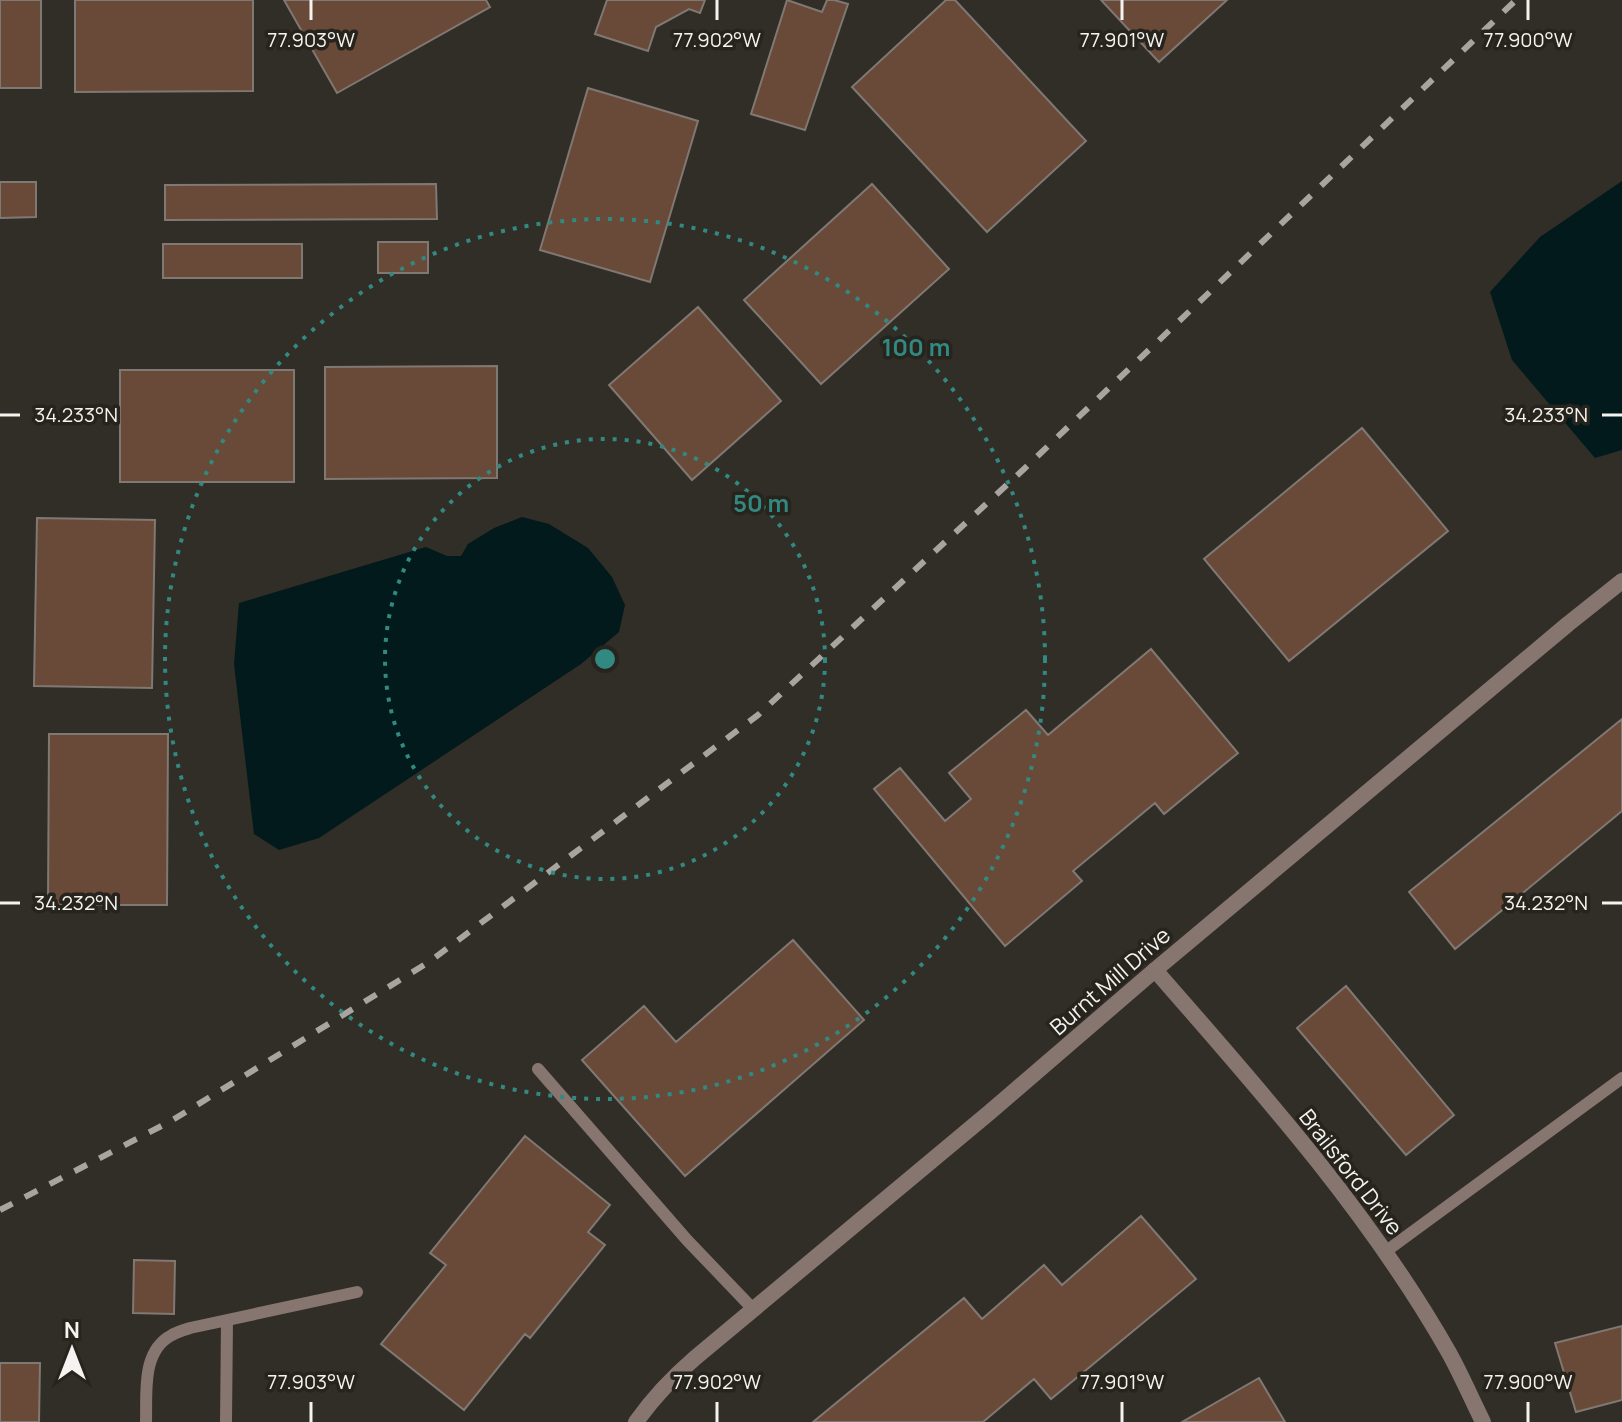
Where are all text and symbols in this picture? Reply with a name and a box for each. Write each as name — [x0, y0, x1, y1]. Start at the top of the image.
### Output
text: 77.903°W — [267, 26, 355, 53]
text: 77.902°W — [673, 26, 761, 53]
text: 77.901°W — [1080, 26, 1165, 53]
text: 77.900°W — [1484, 26, 1573, 53]
text: 100 m — [882, 330, 950, 363]
text: 34.233°N — [34, 401, 118, 428]
text: 34.233°N — [1504, 401, 1588, 428]
text: 50 m — [733, 486, 789, 519]
centre of rings — [591, 645, 619, 673]
text: 34.232°N — [34, 889, 118, 916]
text: 34.232°N — [1504, 889, 1588, 916]
street label: Burnt Mill Drive — [1043, 920, 1177, 1042]
street label: Brailsford Drive — [1292, 1103, 1410, 1241]
north arrow — [32, 1310, 112, 1390]
text: N — [64, 1315, 80, 1345]
text: 77.903°W — [267, 1368, 355, 1395]
text: 77.902°W — [673, 1368, 761, 1395]
text: 77.901°W — [1080, 1368, 1165, 1395]
text: 77.900°W — [1484, 1368, 1573, 1395]

